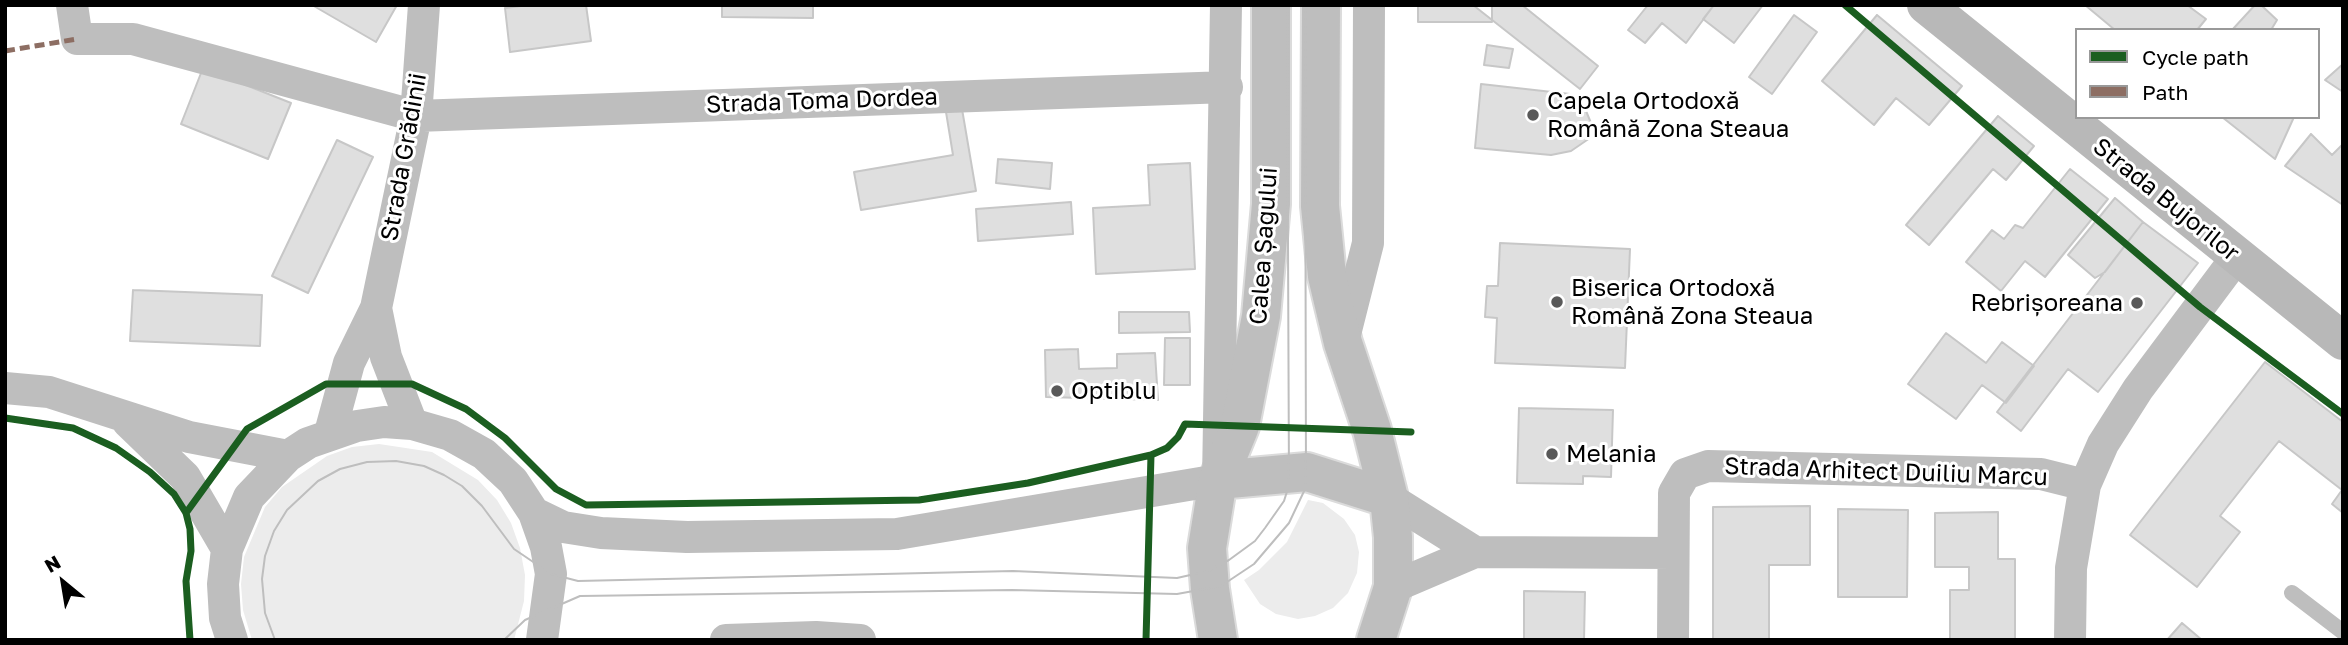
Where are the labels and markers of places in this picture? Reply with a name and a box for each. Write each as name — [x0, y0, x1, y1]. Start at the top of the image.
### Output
place label: Capela Ortodoxă Română Zona Steaua — [1547, 87, 1789, 143]
marker: Capela Ortodoxă Română Zona Steaua — [1525, 107, 1541, 123]
place label: Biserica Ortodoxă Română Zona Steaua — [1571, 274, 1813, 330]
place label: Rebrișoreana — [1970, 289, 2123, 317]
marker: Biserica Ortodoxă Română Zona Steaua — [1549, 294, 1565, 310]
marker: Rebrișoreana — [2129, 295, 2145, 311]
place label: Optiblu — [1071, 377, 1157, 405]
marker: Optiblu — [1049, 383, 1065, 399]
place label: Melania — [1566, 440, 1657, 468]
marker: Melania — [1544, 446, 1560, 462]

